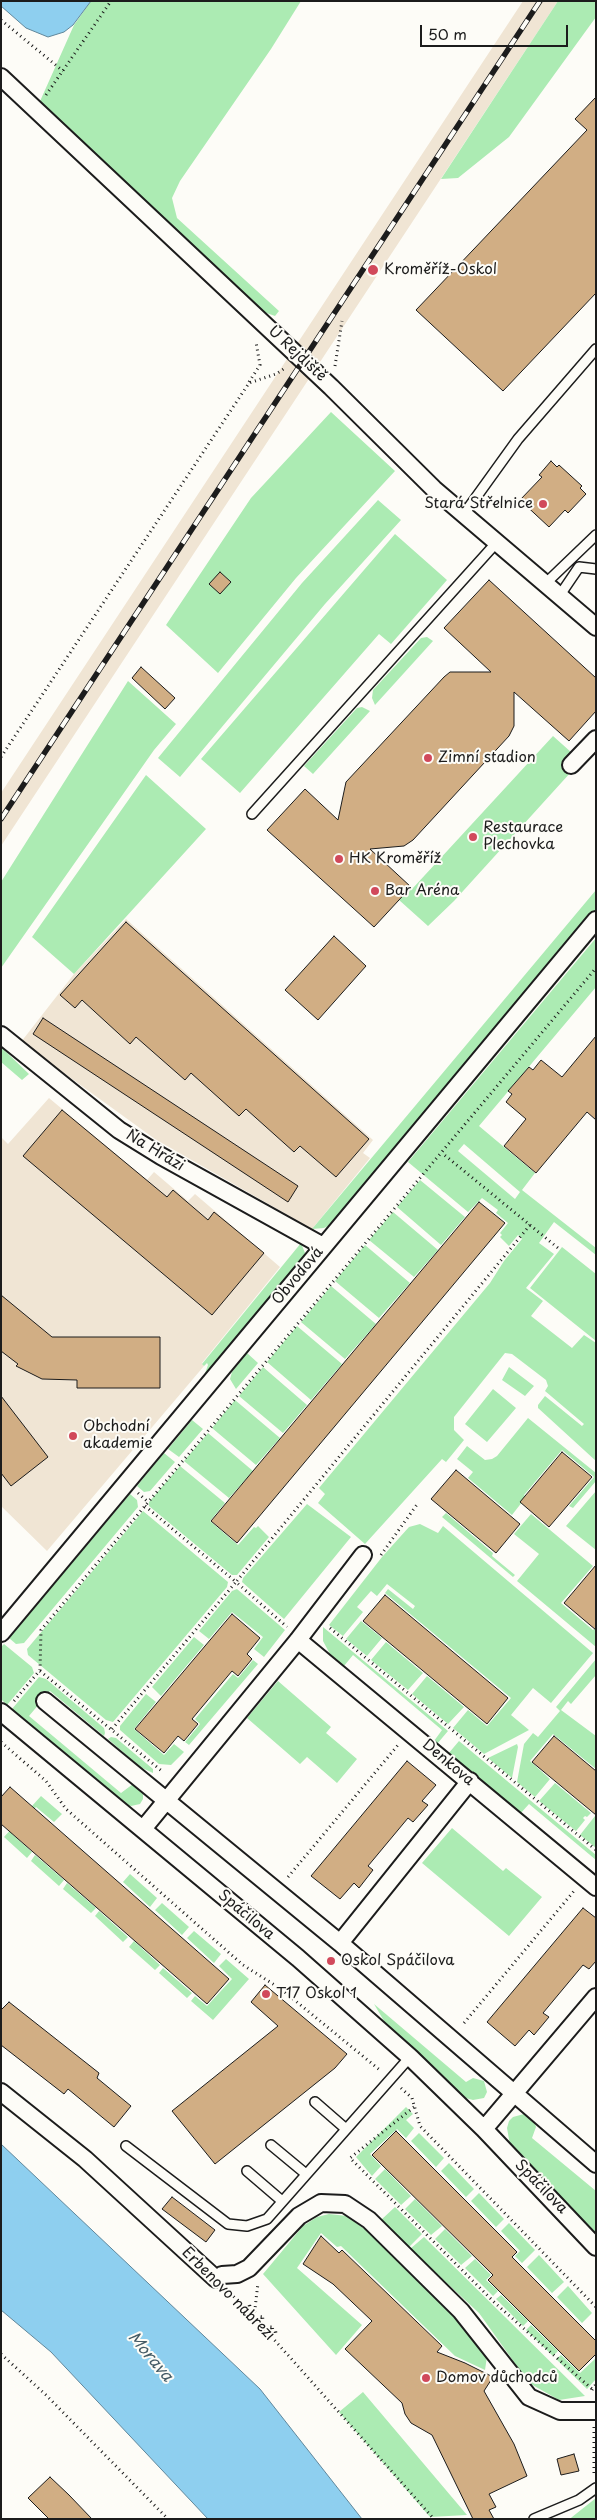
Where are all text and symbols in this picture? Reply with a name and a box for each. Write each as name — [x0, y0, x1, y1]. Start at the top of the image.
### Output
scale bar — [422, 15, 570, 47]
text: 50 m — [428, 22, 467, 45]
place label: Kroměříž-Oskol — [384, 261, 497, 279]
marker: Kroměříž-Oskol — [366, 263, 380, 277]
street label: U Rejdiště — [264, 322, 330, 386]
place label: Stará Střelnice — [424, 495, 533, 513]
marker: Stará Střelnice — [537, 498, 549, 510]
place label: Zimní stadion — [438, 749, 536, 767]
marker: Zimní stadion — [422, 752, 434, 764]
place label: Restaurace Plechovka — [483, 819, 563, 854]
marker: Restaurace Plechovka — [467, 831, 479, 843]
place label: HK Kroměříž — [349, 850, 441, 868]
marker: HK Kroměříž — [333, 853, 345, 865]
place label: Bar Aréna — [385, 882, 459, 900]
marker: Bar Aréna — [369, 885, 381, 897]
street label: Na Hrázi — [122, 1127, 188, 1175]
street label: Obvodová — [269, 1243, 327, 1309]
place label: Obchodní akademie — [83, 1418, 152, 1453]
marker: Obchodní akademie — [67, 1430, 79, 1442]
street label: Denkova — [418, 1736, 478, 1790]
street label: Spáčilova — [214, 1886, 278, 1944]
place label: Oskol Spáčilova — [341, 1952, 455, 1970]
marker: Oskol Spáčilova — [325, 1955, 337, 1967]
place label: T17 Oskol 1 — [276, 1985, 357, 2003]
marker: T17 Oskol 1 — [260, 1988, 272, 2000]
street label: Spáčilova — [511, 2156, 571, 2218]
street label: Erbenovo nábřeží — [178, 2244, 278, 2344]
water label: Morava — [124, 2328, 176, 2386]
place label: Domov důchodců — [436, 2369, 558, 2387]
marker: Domov důchodců — [420, 2372, 432, 2384]

